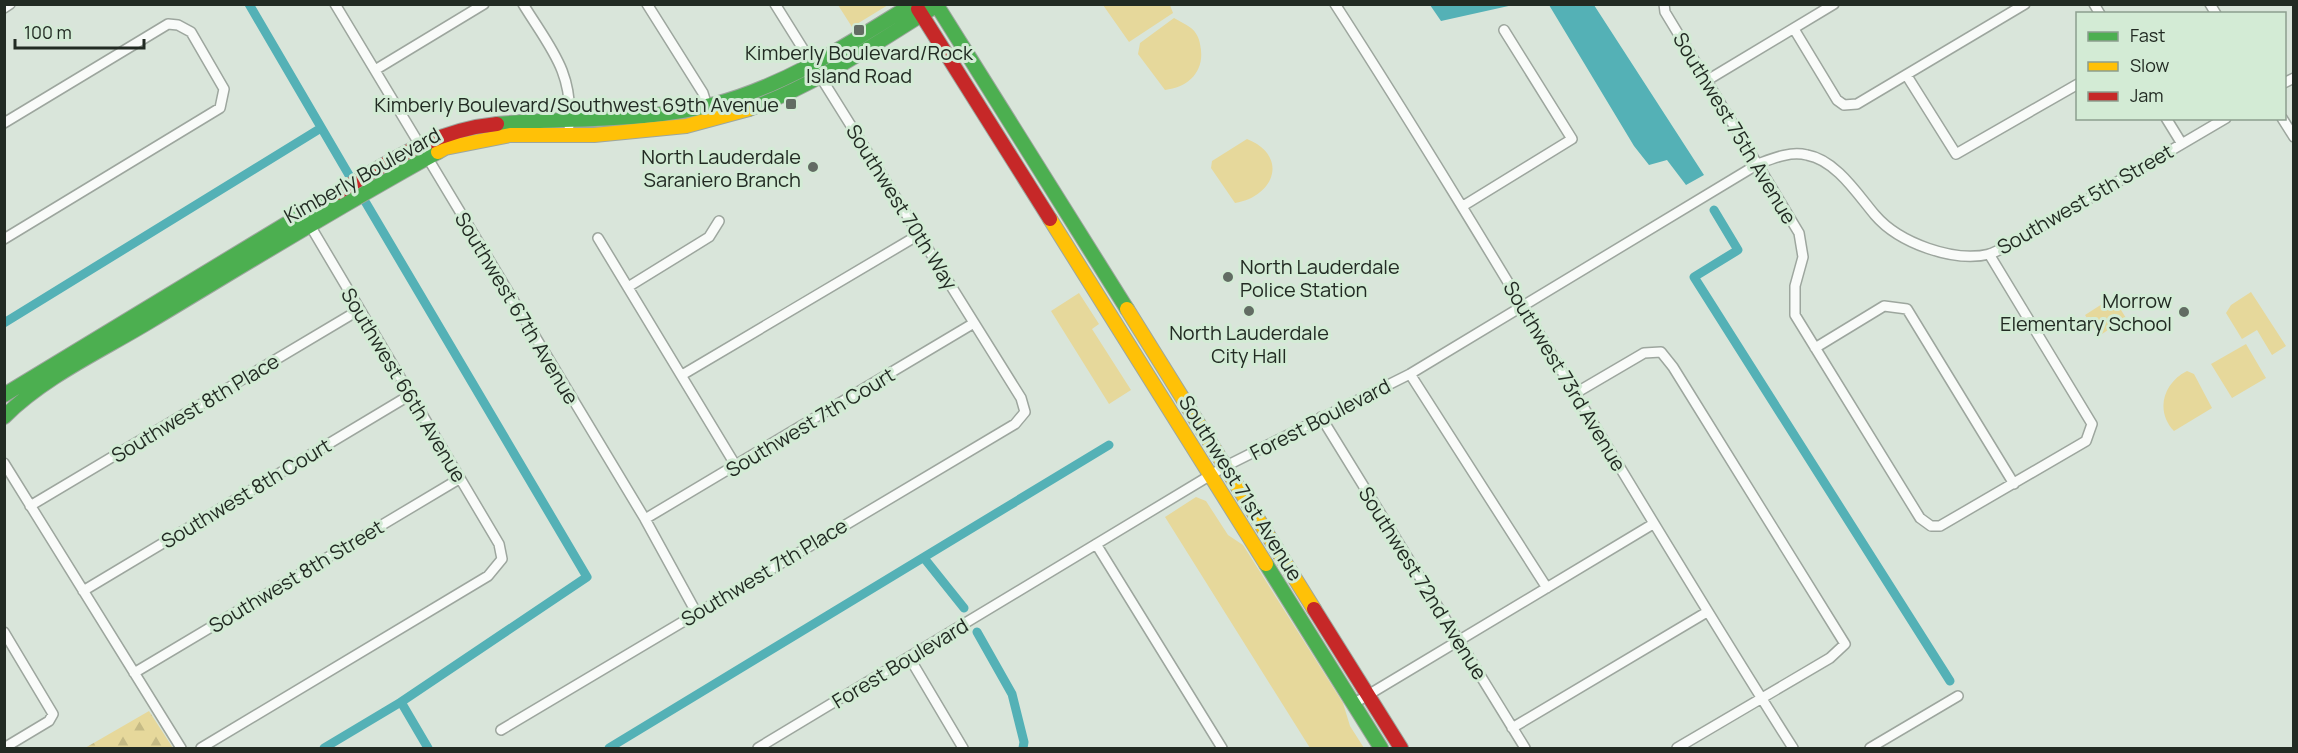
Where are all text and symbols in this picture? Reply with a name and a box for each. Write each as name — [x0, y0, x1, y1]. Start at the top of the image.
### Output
scale bar — [15, 12, 144, 50]
legend — [2076, 12, 2286, 120]
text: 100 m — [24, 20, 72, 44]
marker: Kimberly Boulevard/Rock Island Road — [852, 23, 866, 37]
text: Fast — [2130, 23, 2165, 47]
street label: Southwest 75th Avenue — [1667, 27, 1803, 229]
place label: Kimberly Boulevard/Rock Island Road — [745, 39, 974, 89]
text: Slow — [2130, 53, 2170, 77]
text: Jam — [2130, 83, 2164, 107]
place label: Kimberly Boulevard/Southwest 69th Avenue — [374, 91, 779, 118]
marker: Kimberly Boulevard/Southwest 69th Avenue — [784, 97, 798, 111]
street label: Southwest 70th Way — [840, 119, 964, 295]
street label: Kimberly Boulevard — [279, 121, 445, 229]
street label: Southwest 5th Street — [1992, 137, 2178, 261]
place label: North Lauderdale Saraniero Branch — [641, 143, 801, 193]
marker: North Lauderdale Saraniero Branch — [806, 160, 820, 174]
street label: Southwest 67th Avenue — [449, 207, 585, 409]
place label: North Lauderdale Police Station — [1240, 253, 1400, 303]
marker: North Lauderdale Police Station — [1221, 270, 1235, 284]
street label: Southwest 73rd Avenue — [1497, 276, 1633, 476]
street label: Southwest 66th Avenue — [335, 283, 473, 487]
place label: Morrow Elementary School — [2000, 287, 2172, 337]
marker: North Lauderdale City Hall — [1242, 304, 1256, 318]
marker: Morrow Elementary School — [2177, 305, 2191, 319]
place label: North Lauderdale City Hall — [1169, 319, 1329, 369]
street label: Southwest 8th Place — [106, 347, 284, 469]
street label: Southwest 7th Court — [721, 361, 899, 483]
street label: Forest Boulevard — [1245, 372, 1395, 466]
street label: Southwest 71st Avenue — [1173, 390, 1309, 586]
street label: Southwest 8th Court — [156, 432, 336, 554]
street label: Southwest 72nd Avenue — [1353, 481, 1493, 685]
street label: Southwest 7th Place — [676, 512, 852, 632]
street label: Southwest 8th Street — [204, 513, 388, 639]
street label: Forest Boulevard — [827, 612, 973, 714]

